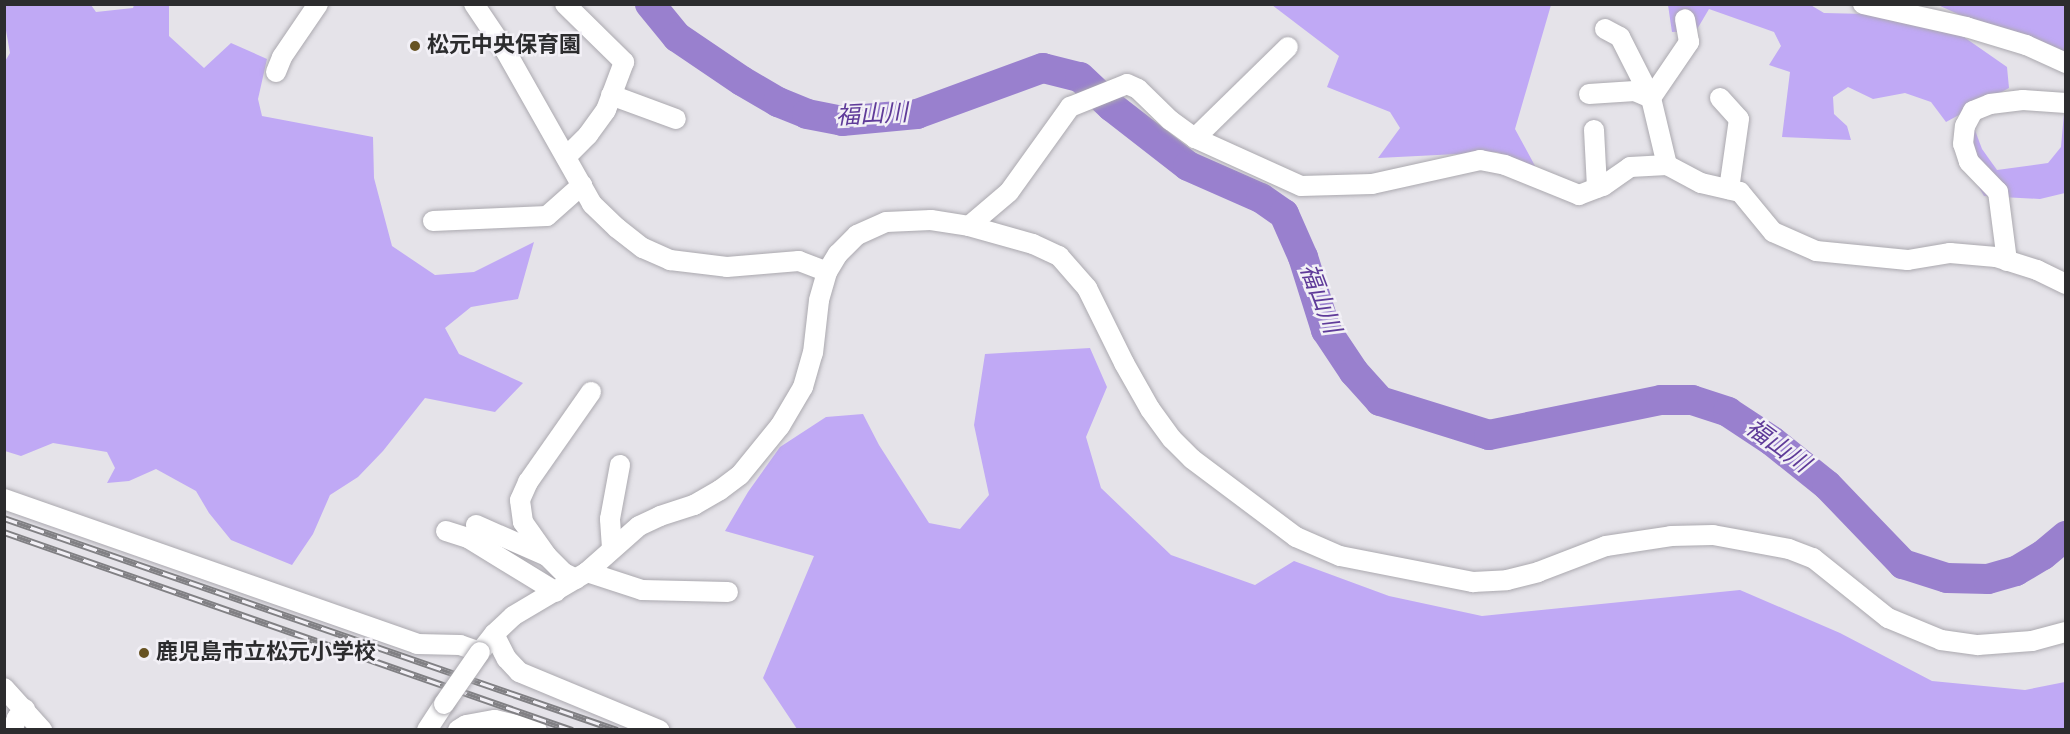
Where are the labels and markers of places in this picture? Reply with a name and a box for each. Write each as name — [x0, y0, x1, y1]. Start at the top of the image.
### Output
place label: 松元中央保育園 — [427, 33, 581, 59]
marker: 松元中央保育園 — [408, 39, 422, 53]
place label: 鹿児島市立松元小学校 — [156, 640, 376, 666]
marker: 鹿児島市立松元小学校 — [137, 646, 151, 660]

